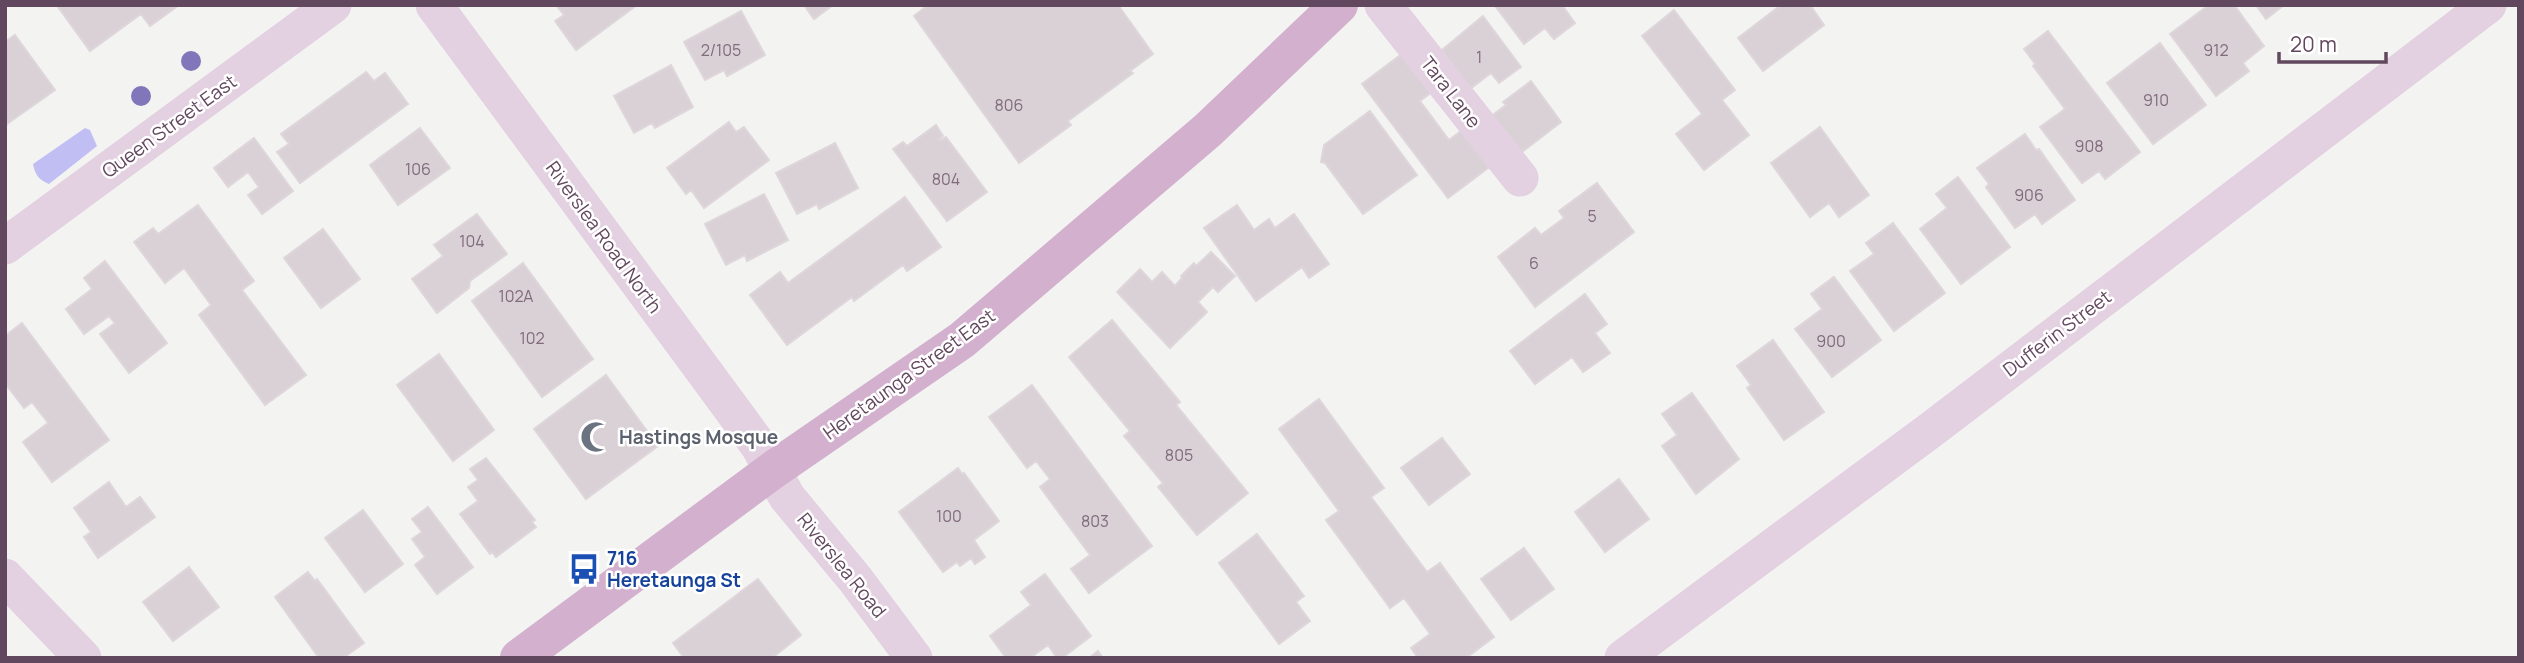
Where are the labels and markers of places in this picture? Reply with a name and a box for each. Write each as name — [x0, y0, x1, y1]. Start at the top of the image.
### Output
mosque icon: Hastings Mosque — [579, 420, 613, 454]
place label: Hastings Mosque — [619, 424, 778, 450]
place label: 716 Heretaunga St — [607, 545, 741, 593]
bus stop icon: 716 Heretaunga St — [567, 552, 601, 586]

